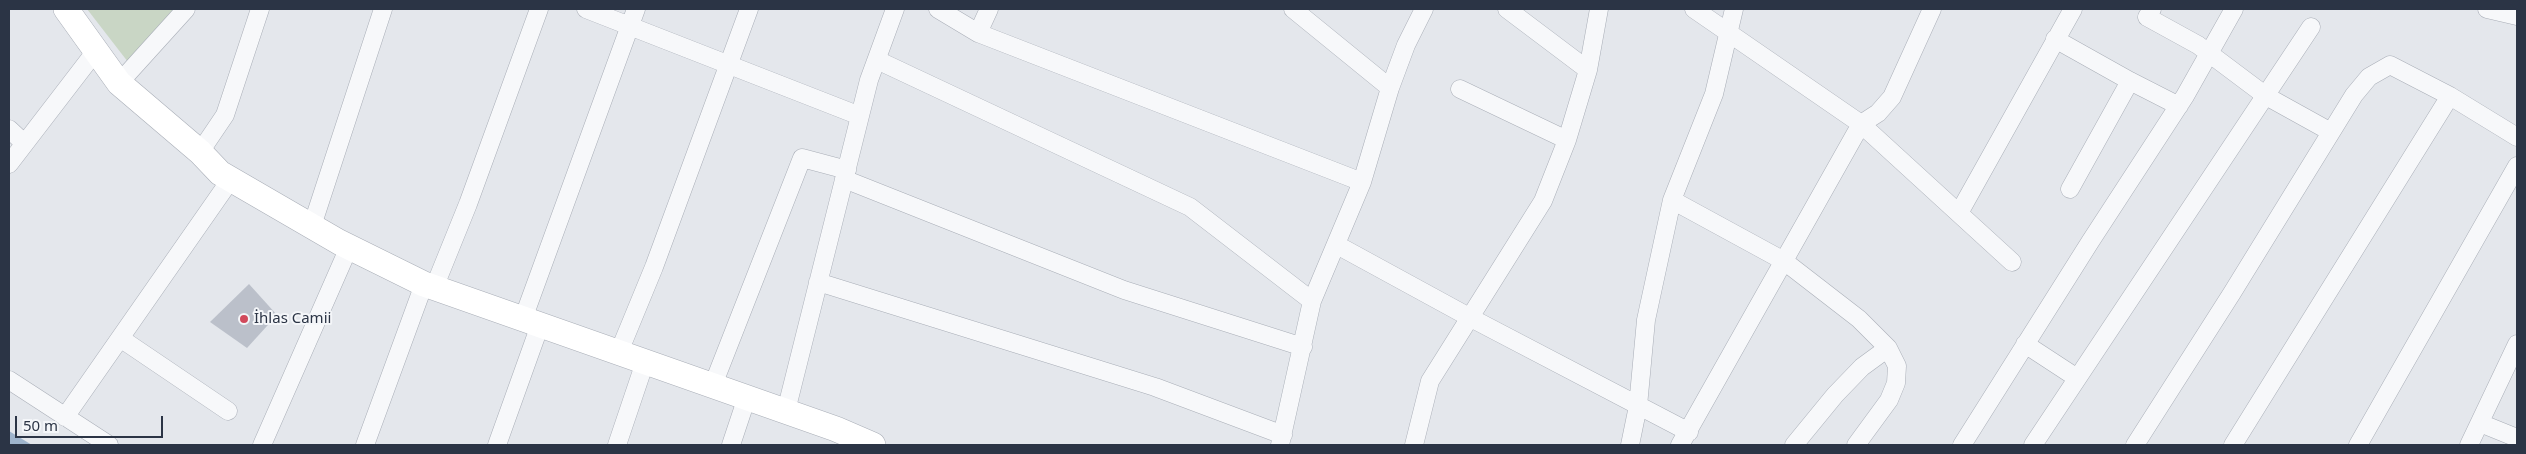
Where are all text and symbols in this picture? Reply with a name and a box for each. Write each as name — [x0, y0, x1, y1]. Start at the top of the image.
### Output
place label: İhlas Camii — [254, 310, 331, 328]
marker: İhlas Camii — [238, 313, 250, 325]
scale bar — [18, 406, 165, 438]
text: 50 m — [23, 415, 58, 435]

